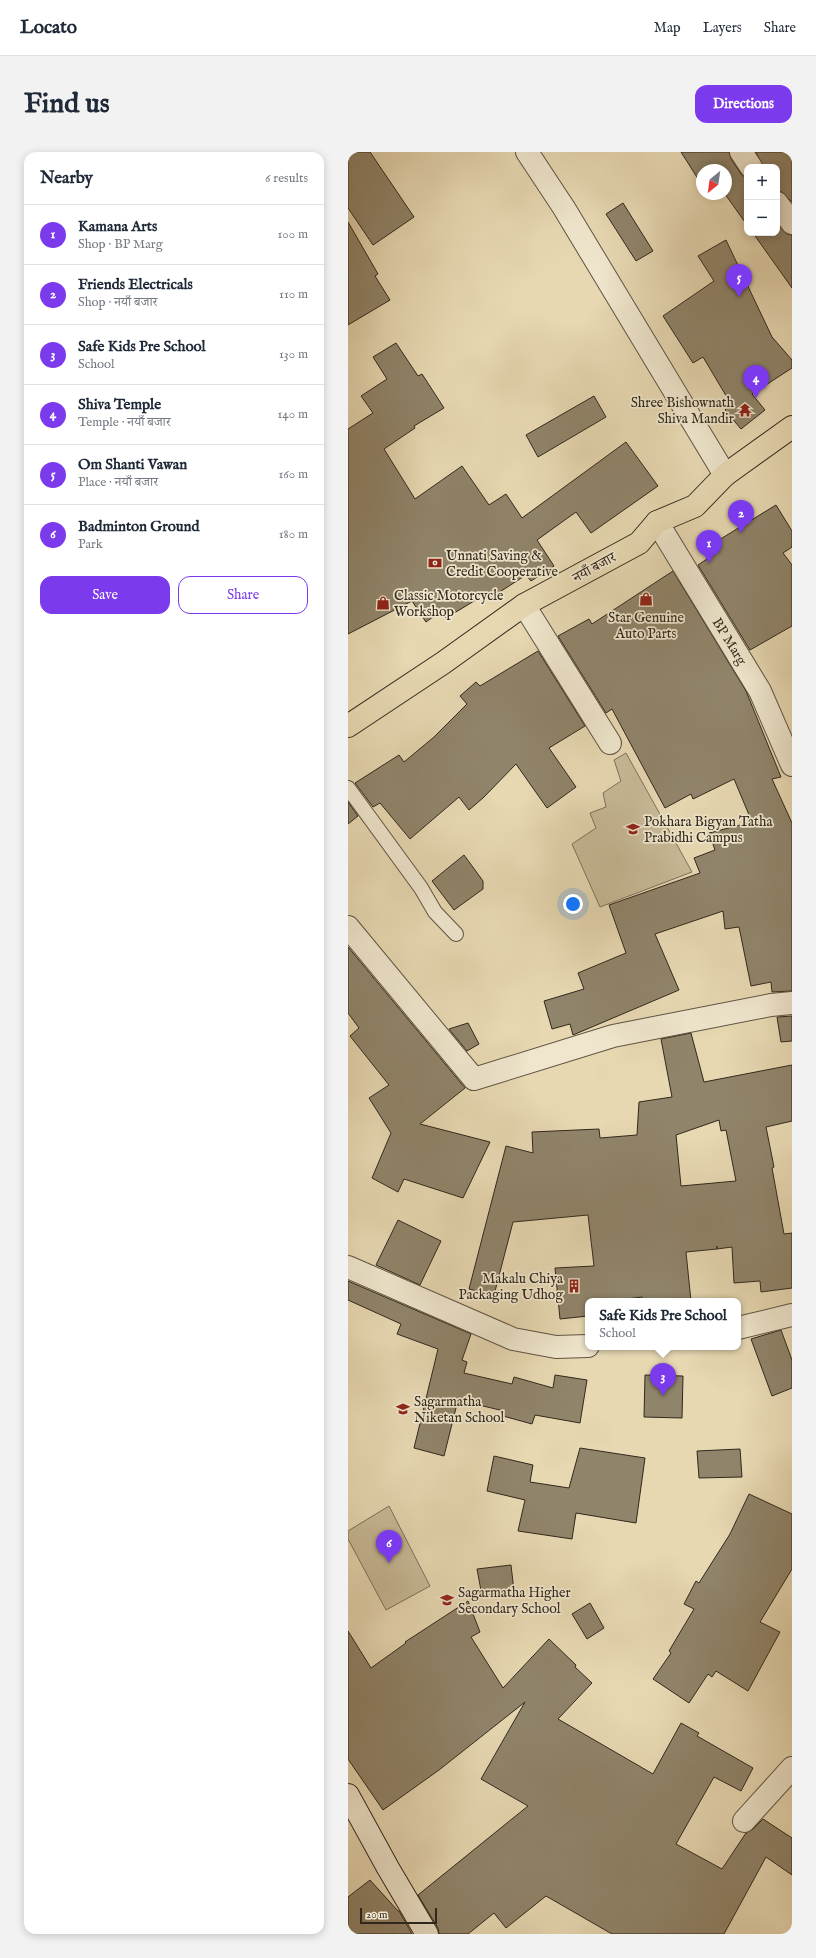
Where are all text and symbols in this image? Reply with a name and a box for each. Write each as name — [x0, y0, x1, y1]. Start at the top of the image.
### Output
text: Locato — [20, 16, 77, 40]
text: Map — [654, 19, 681, 37]
text: Layers — [703, 19, 742, 37]
text: Share — [764, 19, 796, 37]
button: Directions — [695, 85, 792, 123]
text: Find us — [24, 87, 110, 122]
north arrow — [696, 164, 732, 200]
map controls — [744, 164, 780, 236]
button: + — [744, 164, 780, 200]
text: Nearby — [40, 168, 93, 189]
text: 6 results — [265, 170, 308, 187]
button: − — [744, 200, 780, 236]
text: Kamana Arts — [78, 217, 157, 236]
text: 1 — [51, 226, 55, 243]
text: 100 m — [278, 226, 308, 243]
text: Shop · BP Marg — [78, 236, 163, 253]
pin: 5 — [726, 264, 752, 297]
text: Friends Electricals — [78, 275, 193, 294]
text: 2 — [50, 286, 56, 303]
text: 110 m — [279, 286, 308, 303]
text: Shop · नयाँ बजार — [78, 294, 157, 311]
text: Safe Kids Pre School — [78, 337, 206, 356]
text: 3 — [51, 346, 55, 363]
text: 130 m — [279, 346, 308, 363]
text: School — [78, 356, 115, 373]
pin: 4 — [743, 365, 769, 398]
place label: Shree Bishownath Shiva Mandir — [631, 394, 735, 428]
text: Shiva Temple — [78, 395, 161, 414]
temple icon: Shree Bishownath Shiva Mandir — [737, 402, 753, 418]
text: 4 — [50, 406, 56, 423]
text: 140 m — [278, 406, 308, 423]
text: Temple · नयाँ बजार — [78, 414, 171, 431]
text: Om Shanti Vawan — [78, 455, 187, 474]
text: 5 — [51, 466, 55, 483]
text: 160 m — [278, 466, 308, 483]
text: Place · नयाँ बजार — [78, 474, 158, 491]
pin: 2 — [728, 500, 754, 533]
text: Badminton Ground — [78, 517, 200, 536]
text: 6 — [50, 526, 56, 543]
text: 180 m — [279, 526, 308, 543]
pin: 1 — [696, 530, 722, 563]
text: Park — [78, 536, 103, 553]
place label: Unnati Saving & Credit Cooperative — [446, 547, 558, 581]
street label: नयाँ बजार — [568, 547, 620, 588]
bank icon: Unnati Saving & Credit Cooperative — [427, 555, 443, 571]
button: Save — [40, 576, 170, 614]
button: Share — [178, 576, 308, 614]
place label: Classic Motorcycle Workshop — [394, 587, 504, 621]
shop icon: Star Genuine Auto Parts — [638, 591, 654, 607]
shop icon: Classic Motorcycle Workshop — [375, 595, 391, 611]
place label: Star Genuine Auto Parts — [608, 609, 685, 643]
street label: BP Marg — [708, 615, 751, 669]
place label: Pokhara Bigyan Tatha Prabidhi Campus — [644, 813, 773, 847]
school or university icon: Pokhara Bigyan Tatha Prabidhi Campus — [625, 821, 641, 837]
your location — [563, 894, 583, 914]
place label: Makalu Chiya Packaging Udhog — [458, 1270, 564, 1304]
building icon: Makalu Chiya Packaging Udhog — [566, 1278, 582, 1294]
popup — [585, 1298, 741, 1350]
text: Safe Kids Pre School — [599, 1306, 727, 1325]
text: School — [599, 1325, 636, 1342]
pin: 3 — [650, 1363, 676, 1396]
place label: Sagarmatha Niketan School — [414, 1393, 505, 1427]
school or university icon: Sagarmatha Niketan School — [395, 1401, 411, 1417]
pin: 6 — [376, 1530, 402, 1563]
place label: Sagarmatha Higher Secondary School — [458, 1584, 571, 1618]
school or university icon: Sagarmatha Higher Secondary School — [439, 1592, 455, 1608]
scale bar — [360, 1906, 437, 1925]
text: 20 m — [366, 1908, 387, 1922]

